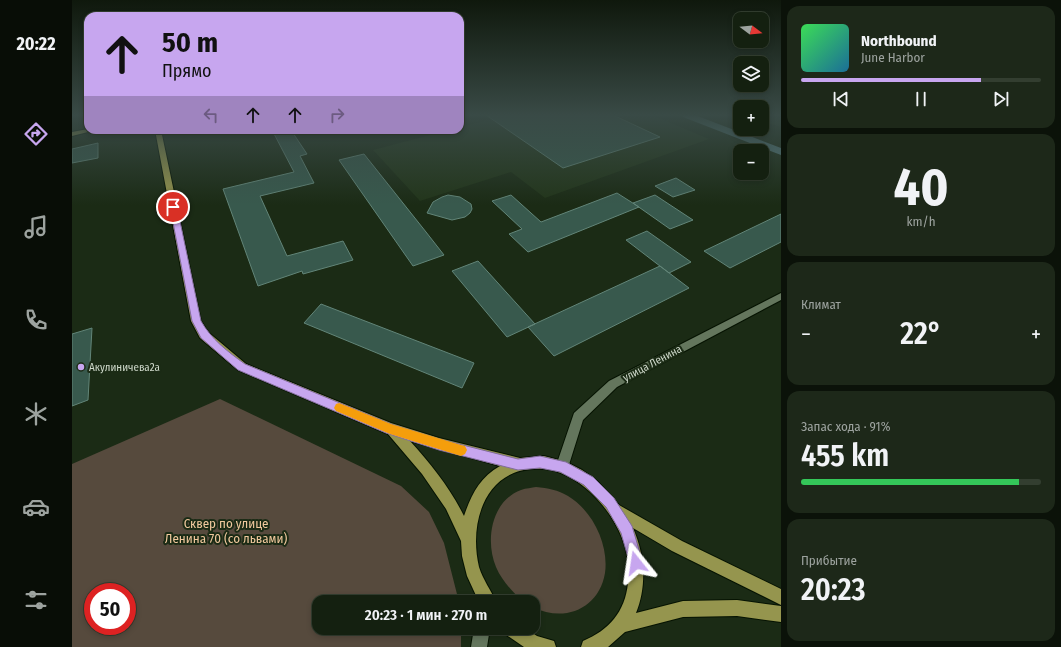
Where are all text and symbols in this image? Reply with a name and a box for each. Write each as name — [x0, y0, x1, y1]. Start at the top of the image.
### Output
north arrow — [733, 12, 769, 48]
map controls — [733, 12, 769, 180]
text: 50 m — [162, 26, 218, 59]
icon: ahead — [96, 28, 148, 80]
text: Northbound — [861, 32, 937, 50]
text: 20:22 — [17, 33, 55, 55]
text: June Harbor — [861, 50, 925, 65]
button: layers — [733, 56, 769, 92]
text: Прямо — [162, 60, 212, 82]
icon: previous — [830, 88, 852, 110]
icon: pause — [910, 88, 932, 110]
icon: next — [990, 88, 1012, 110]
button: + — [733, 100, 769, 136]
icon: left — [200, 104, 222, 126]
icon: ahead — [242, 104, 264, 126]
icon: ahead — [284, 104, 306, 126]
icon: right — [326, 104, 348, 126]
icon: directions — [22, 120, 50, 148]
button: − — [733, 144, 769, 180]
text: 40 — [893, 156, 949, 219]
pin — [156, 190, 190, 224]
icon: arrive — [162, 196, 184, 218]
icon: music — [22, 213, 50, 241]
text: km/h — [907, 214, 936, 229]
text: Климат — [801, 297, 841, 312]
icon: phone — [22, 306, 50, 334]
text: 22° — [900, 316, 942, 352]
text: − — [801, 321, 811, 348]
text: + — [1031, 321, 1041, 348]
street label: улица Ленина — [620, 342, 684, 384]
place label: Акулиничева2а — [89, 361, 160, 374]
marker: Акулиничева2а — [76, 362, 86, 372]
icon: climate — [22, 400, 50, 428]
text: Запас хода · 91% — [801, 419, 890, 434]
text: 455 km — [801, 438, 889, 474]
icon: car — [22, 493, 50, 521]
park label: Сквер по улице Ленина 70 (со львами) — [165, 516, 287, 546]
position arrow — [615, 542, 657, 584]
text: Прибытие — [801, 553, 857, 568]
text: 20:23 — [801, 572, 866, 608]
speed limit sign: 50 — [84, 583, 136, 635]
icon: filters — [22, 586, 50, 614]
text: 20:23 · 1 мин · 270 m — [365, 606, 487, 624]

